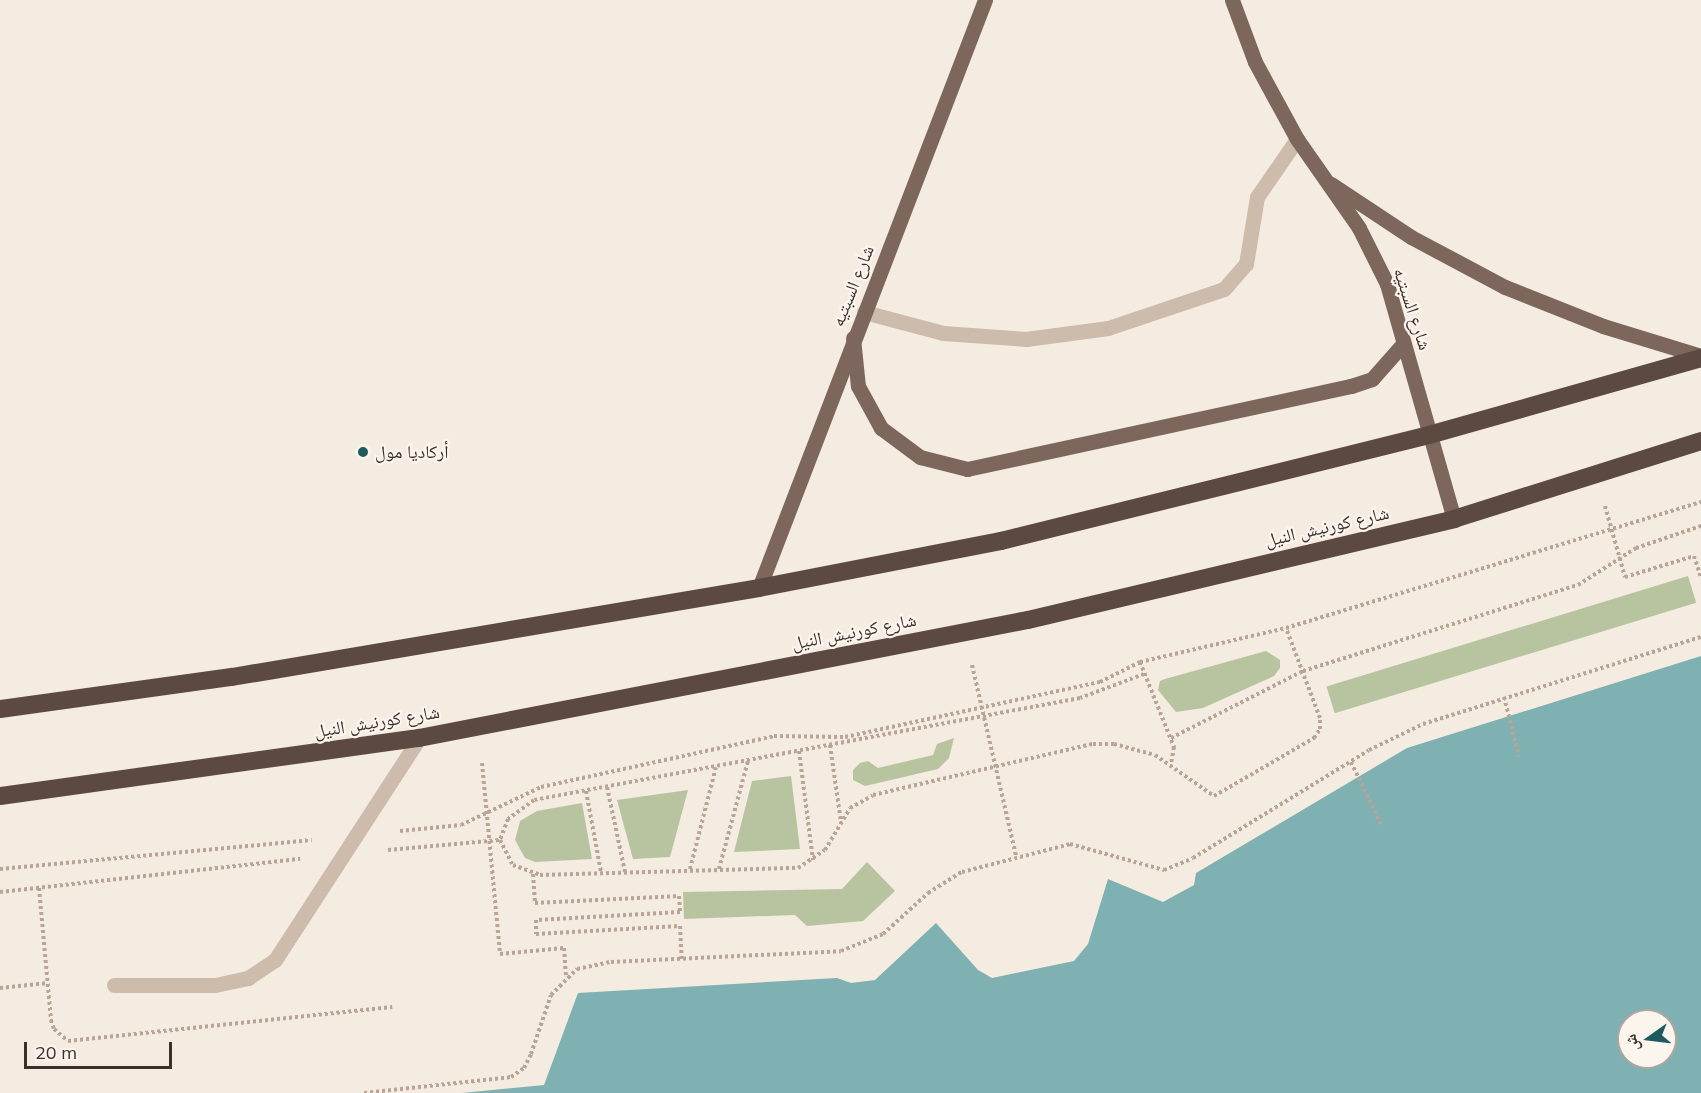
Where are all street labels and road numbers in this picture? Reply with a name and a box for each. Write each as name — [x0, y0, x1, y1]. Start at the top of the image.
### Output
street label: شارع السبتيه — [827, 242, 879, 330]
street label: شارع السبتيه — [1389, 265, 1435, 353]
street label: شارع كورنيش النيل — [1263, 502, 1391, 552]
street label: شارع كورنيش النيل — [790, 609, 918, 655]
street label: شارع كورنيش النيل — [313, 701, 441, 743]

